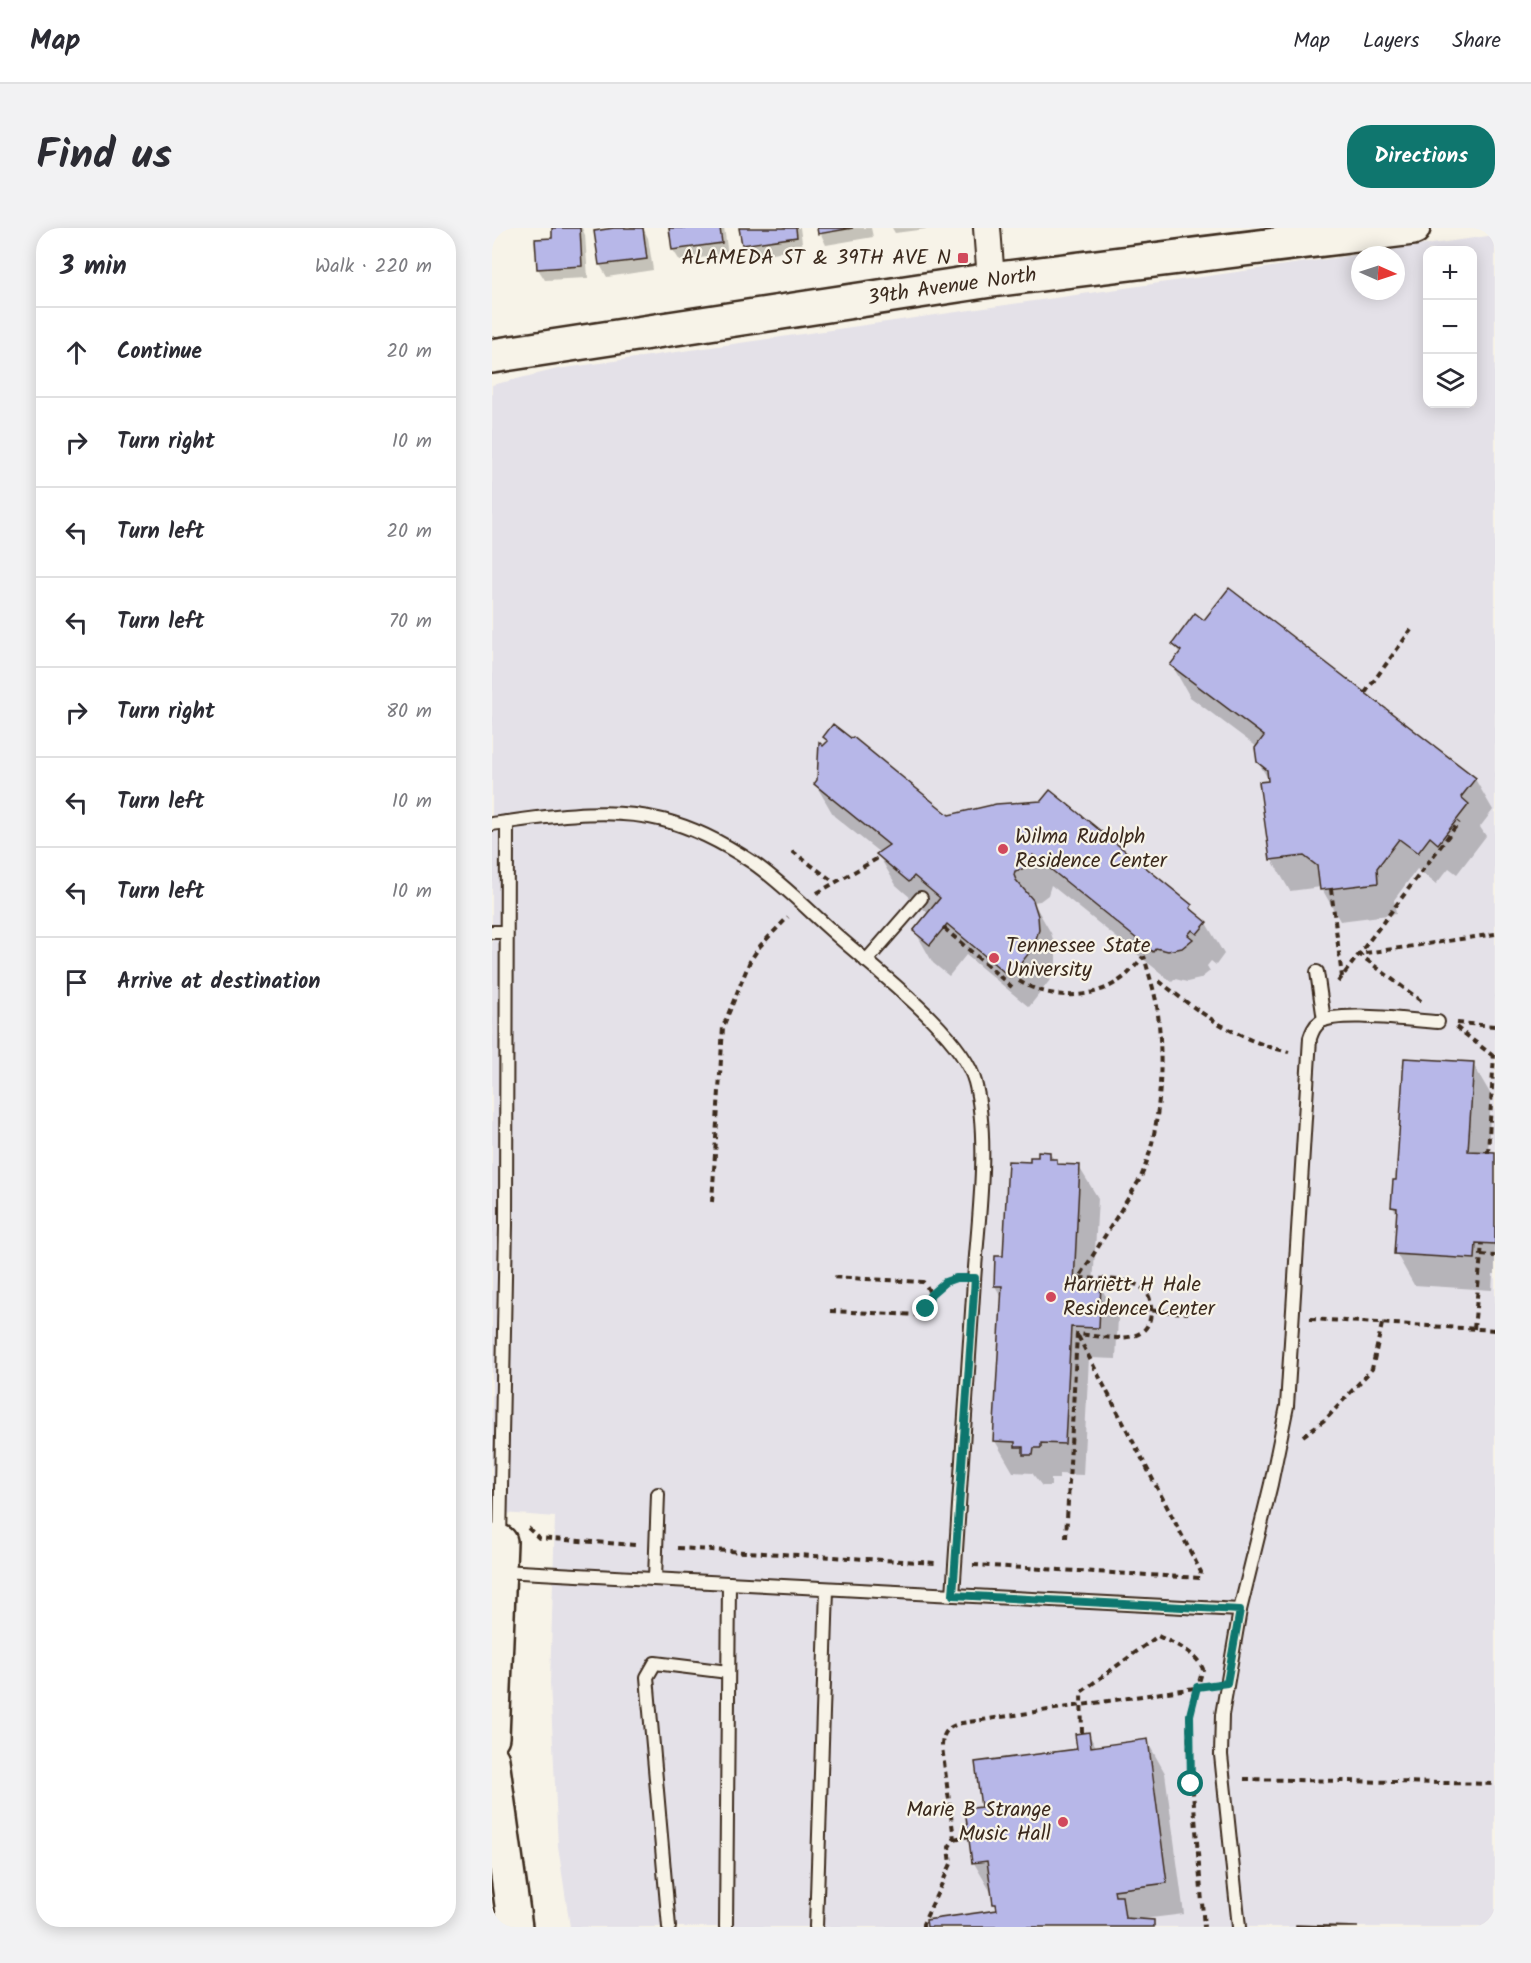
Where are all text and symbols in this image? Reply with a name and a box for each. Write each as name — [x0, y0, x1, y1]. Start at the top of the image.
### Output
text: Map — [30, 19, 81, 64]
text: Map — [1293, 25, 1330, 58]
text: Layers — [1363, 25, 1419, 58]
text: Share — [1452, 25, 1501, 58]
text: Find us — [36, 123, 172, 190]
button: Directions — [1347, 125, 1495, 188]
place label: ALAMEDA ST & 39TH AVE N — [682, 242, 951, 275]
text: 3 min — [60, 246, 127, 288]
north arrow — [1351, 246, 1405, 300]
map controls — [1423, 246, 1477, 408]
button: + — [1423, 246, 1477, 300]
text: Walk · 220 m — [315, 251, 432, 283]
marker: ALAMEDA ST & 39TH AVE N — [956, 251, 970, 265]
street label: 39th Avenue North — [865, 259, 1039, 315]
button: − — [1423, 300, 1477, 354]
text: Continue — [117, 335, 202, 370]
icon: ahead — [60, 336, 93, 369]
text: 20 m — [386, 336, 432, 368]
button: layers — [1423, 354, 1477, 408]
text: Turn right — [117, 425, 215, 460]
icon: right — [60, 426, 93, 459]
text: 10 m — [392, 426, 432, 458]
text: Turn left — [117, 515, 204, 550]
icon: left — [60, 516, 93, 549]
text: 20 m — [386, 516, 432, 548]
text: Turn left — [117, 605, 204, 640]
icon: left — [60, 606, 93, 639]
text: 70 m — [389, 606, 432, 638]
text: Turn right — [117, 695, 215, 730]
icon: right — [60, 696, 93, 729]
text: 80 m — [386, 696, 432, 728]
text: Turn left — [117, 785, 204, 820]
icon: left — [60, 786, 93, 819]
text: 10 m — [392, 786, 432, 818]
place label: Wilma Rudolph Residence Center — [1015, 821, 1168, 878]
marker: Wilma Rudolph Residence Center — [996, 842, 1010, 856]
text: Turn left — [117, 875, 204, 910]
icon: left — [60, 876, 93, 909]
text: 10 m — [392, 876, 432, 908]
place label: Tennessee State University — [1006, 930, 1151, 987]
marker: Tennessee State University — [987, 951, 1001, 965]
text: Arrive at destination — [117, 965, 320, 1000]
icon: arrive — [60, 966, 93, 999]
place label: Harriett H Hale Residence Center — [1063, 1269, 1216, 1326]
marker: Harriett H Hale Residence Center — [1044, 1290, 1058, 1304]
route end — [912, 1295, 938, 1321]
route start — [1177, 1770, 1203, 1796]
place label: Marie B Strange Music Hall — [906, 1794, 1052, 1851]
marker: Marie B Strange Music Hall — [1056, 1815, 1070, 1829]

